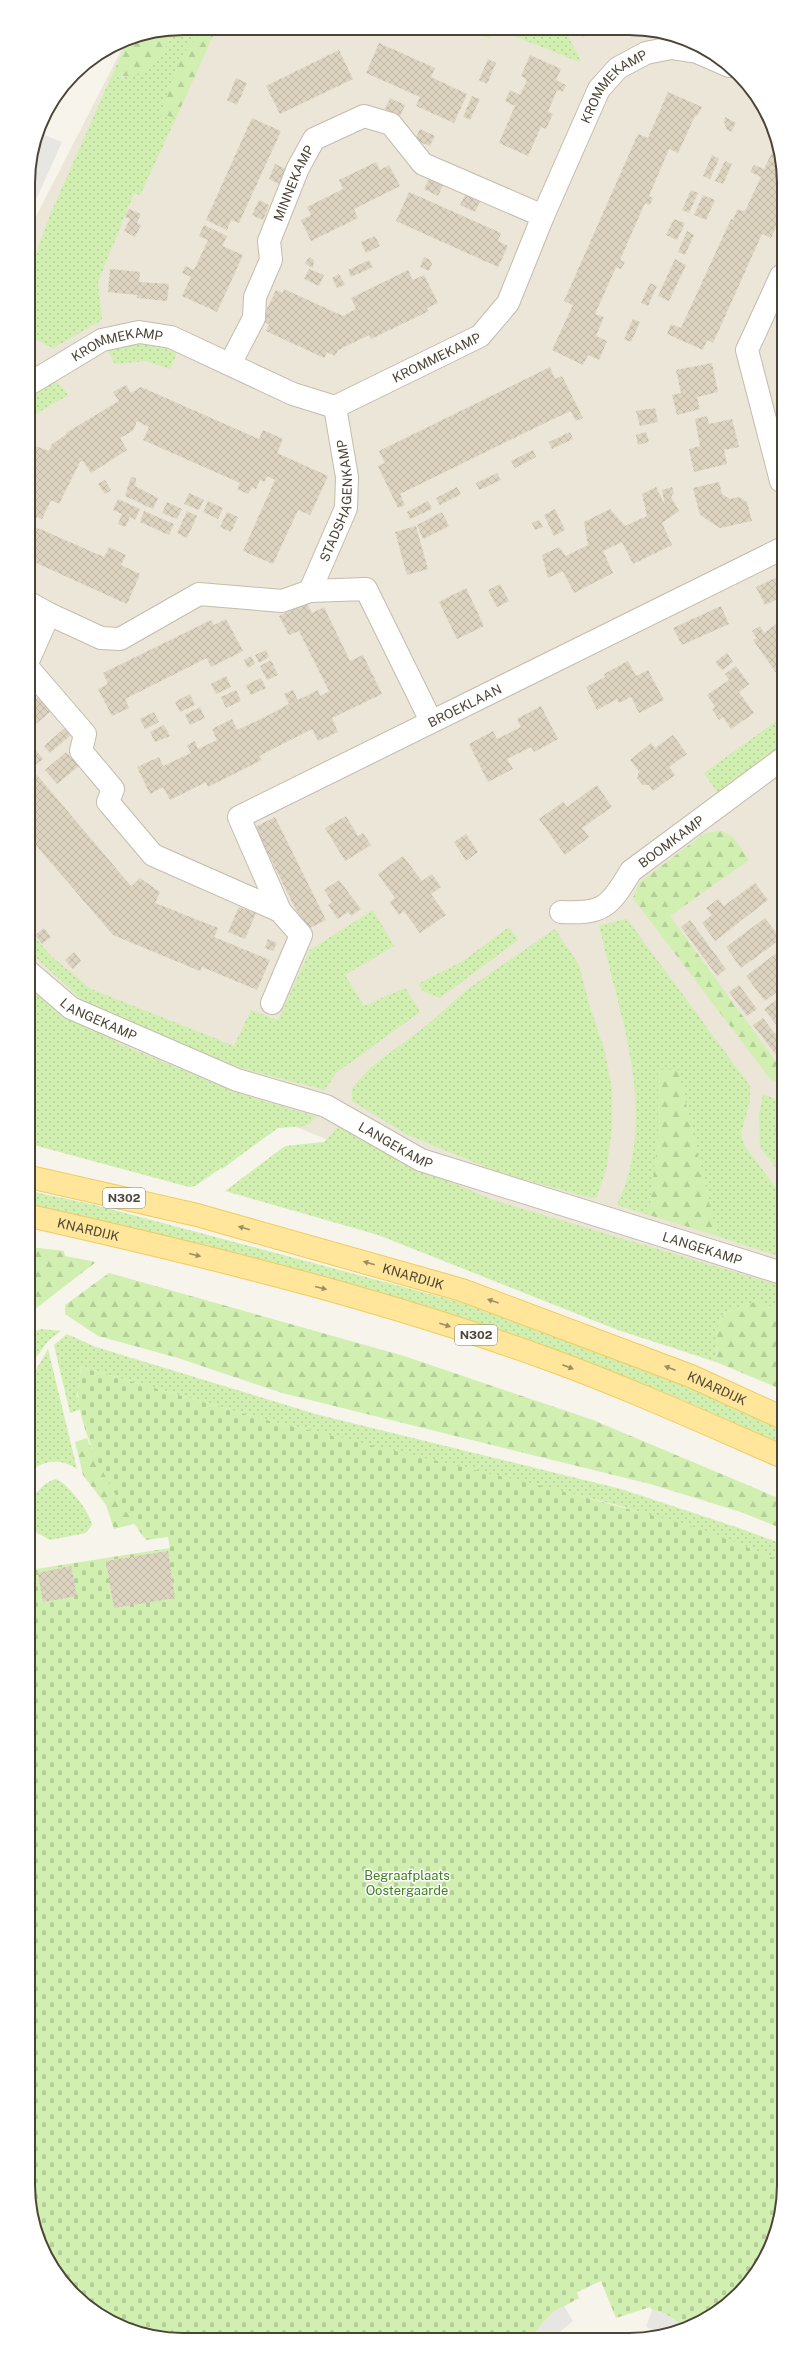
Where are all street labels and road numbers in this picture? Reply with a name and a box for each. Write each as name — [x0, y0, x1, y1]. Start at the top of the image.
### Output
street label: KROMMEKAMP — [578, 47, 650, 126]
street label: MINNEKAMP — [271, 143, 317, 223]
street label: KROMMEKAMP — [69, 324, 164, 365]
street label: KROMMEKAMP — [390, 330, 483, 386]
street label: STADSHAGENKAMP — [317, 439, 355, 564]
street label: BROEKLAAN — [426, 681, 504, 730]
street label: BOOMKAMP — [636, 813, 707, 871]
street label: LANGEKAMP — [57, 995, 139, 1044]
street label: LANGEKAMP — [356, 1119, 435, 1171]
road number: N302 — [103, 1188, 145, 1208]
street label: KNARDIJK — [56, 1215, 121, 1244]
street label: LANGEKAMP — [661, 1229, 744, 1268]
street label: KNARDIJK — [381, 1261, 446, 1293]
road number: N302 — [455, 1325, 497, 1345]
street label: KNARDIJK — [685, 1368, 749, 1408]

